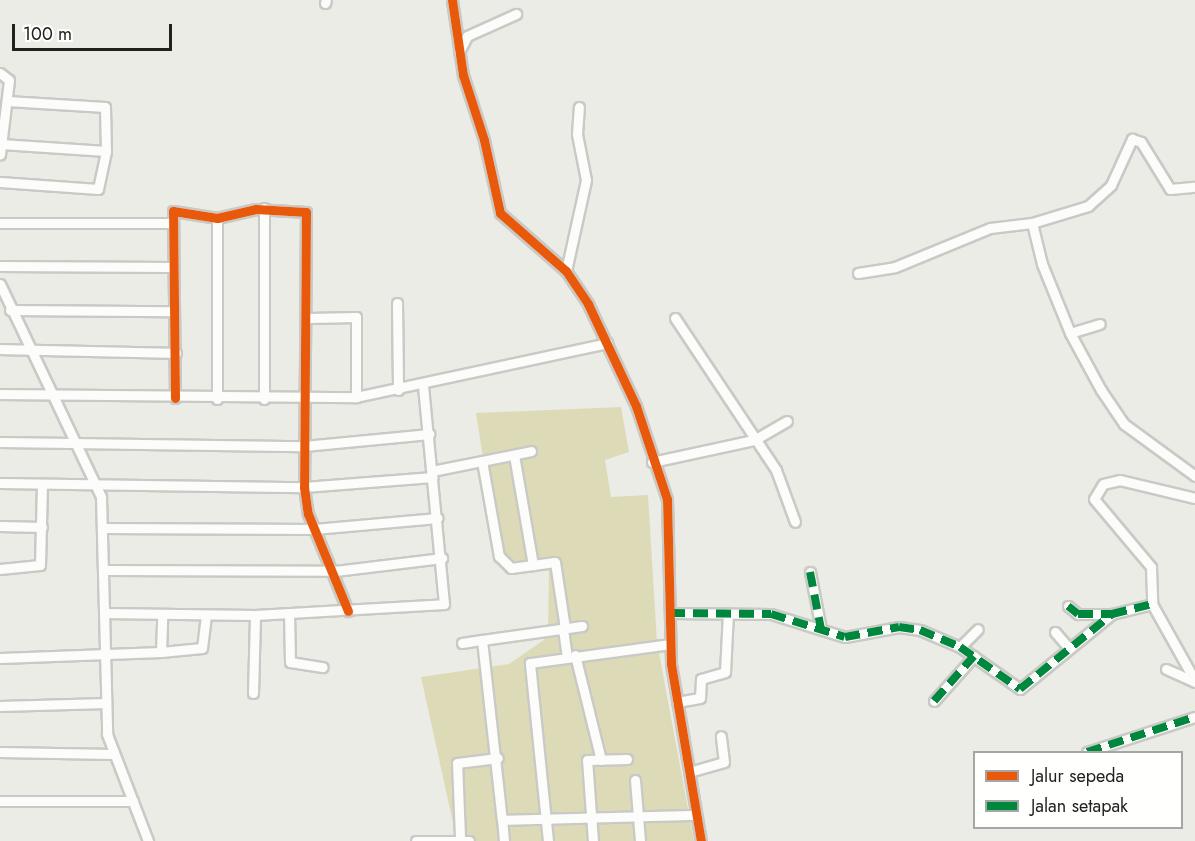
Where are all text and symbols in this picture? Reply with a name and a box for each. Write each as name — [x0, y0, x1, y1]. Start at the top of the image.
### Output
scale bar — [15, 12, 176, 50]
text: 100 m — [23, 21, 72, 47]
legend — [973, 751, 1183, 829]
text: Jalur sepeda — [1031, 763, 1124, 789]
text: Jalan setapak — [1031, 793, 1128, 819]

